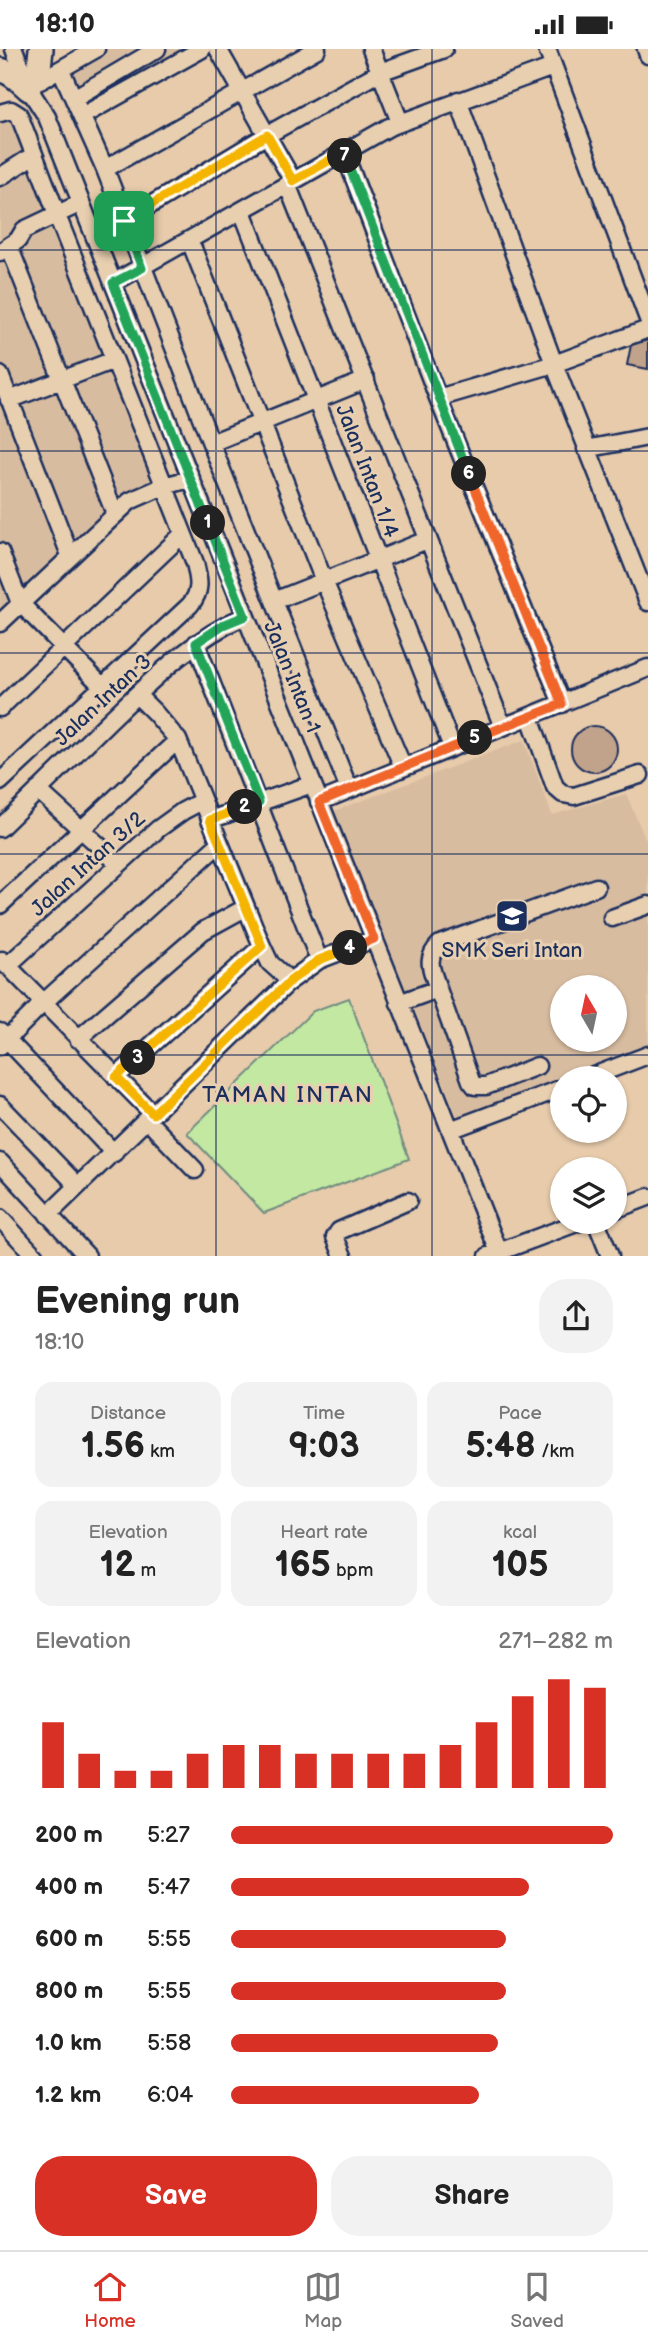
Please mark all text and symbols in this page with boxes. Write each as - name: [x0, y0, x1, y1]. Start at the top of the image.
- text: 18:10: [35, 9, 95, 40]
- pin: 7: [328, 139, 362, 173]
- text: 7: [339, 144, 350, 167]
- pin: [94, 191, 154, 251]
- icon: arrive: [105, 202, 143, 240]
- street label: Jalan Intan 1/4: [330, 401, 404, 541]
- pin: 6: [452, 457, 486, 491]
- text: 6: [463, 462, 474, 485]
- pin: 1: [190, 505, 226, 540]
- text: 1: [204, 511, 212, 534]
- street label: Jalan Intan 1: [258, 618, 326, 736]
- street label: Jalan Intan 3: [50, 649, 156, 751]
- pin: 5: [458, 721, 492, 755]
- text: 5: [469, 726, 480, 749]
- pin: 2: [228, 789, 262, 825]
- text: 2: [239, 795, 250, 818]
- street label: Jalan Intan 3/2: [26, 806, 151, 922]
- school or university icon: SMK Seri Intan: [493, 897, 531, 935]
- pin: 4: [332, 930, 368, 965]
- text: 4: [344, 936, 355, 959]
- place label: SMK Seri Intan: [442, 938, 582, 963]
- north arrow: [550, 975, 626, 1052]
- map controls: [550, 975, 627, 1234]
- pin: 3: [120, 1041, 156, 1075]
- text: 3: [132, 1046, 143, 1069]
- button: locate: [550, 1066, 627, 1143]
- district label: TAMAN INTAN: [202, 1081, 374, 1109]
- button: layers: [550, 1157, 627, 1234]
- text: Evening run: [35, 1279, 240, 1324]
- button: share: [539, 1279, 613, 1353]
- text: 18:10: [35, 1328, 84, 1356]
- text: Distance: [90, 1402, 166, 1425]
- text: Time: [303, 1402, 345, 1425]
- text: Pace: [498, 1402, 542, 1425]
- text: 1.56: [81, 1425, 145, 1468]
- text: 9:03: [288, 1425, 360, 1468]
- text: 5:48: [466, 1425, 536, 1468]
- text: km: [145, 1440, 175, 1463]
- text: /km: [536, 1440, 575, 1463]
- text: Elevation: [88, 1521, 168, 1544]
- text: Heart rate: [280, 1521, 368, 1544]
- text: kcal: [503, 1521, 537, 1544]
- text: 12: [100, 1544, 135, 1587]
- text: 165: [275, 1544, 331, 1587]
- text: 105: [492, 1544, 548, 1587]
- text: m: [135, 1559, 156, 1582]
- text: bpm: [331, 1559, 373, 1582]
- text: Elevation: [35, 1627, 131, 1655]
- text: 271–282 m: [498, 1627, 613, 1655]
- text: 200 m: [35, 1821, 103, 1849]
- text: 5:27: [147, 1821, 190, 1849]
- text: 400 m: [35, 1873, 103, 1901]
- text: 5:47: [147, 1873, 190, 1901]
- text: 600 m: [35, 1925, 103, 1953]
- text: 5:55: [147, 1925, 191, 1953]
- text: 800 m: [35, 1977, 103, 2005]
- text: 5:55: [147, 1977, 191, 2005]
- text: 1.0 km: [35, 2029, 102, 2057]
- text: 5:58: [147, 2029, 191, 2057]
- text: 1.2 km: [35, 2081, 101, 2109]
- text: 6:04: [147, 2081, 193, 2109]
- button: Save: [35, 2156, 317, 2236]
- button: Share: [331, 2156, 613, 2236]
- tab: Home: [84, 2268, 136, 2333]
- tab: Map: [304, 2268, 342, 2333]
- tab: Saved: [511, 2268, 564, 2333]

